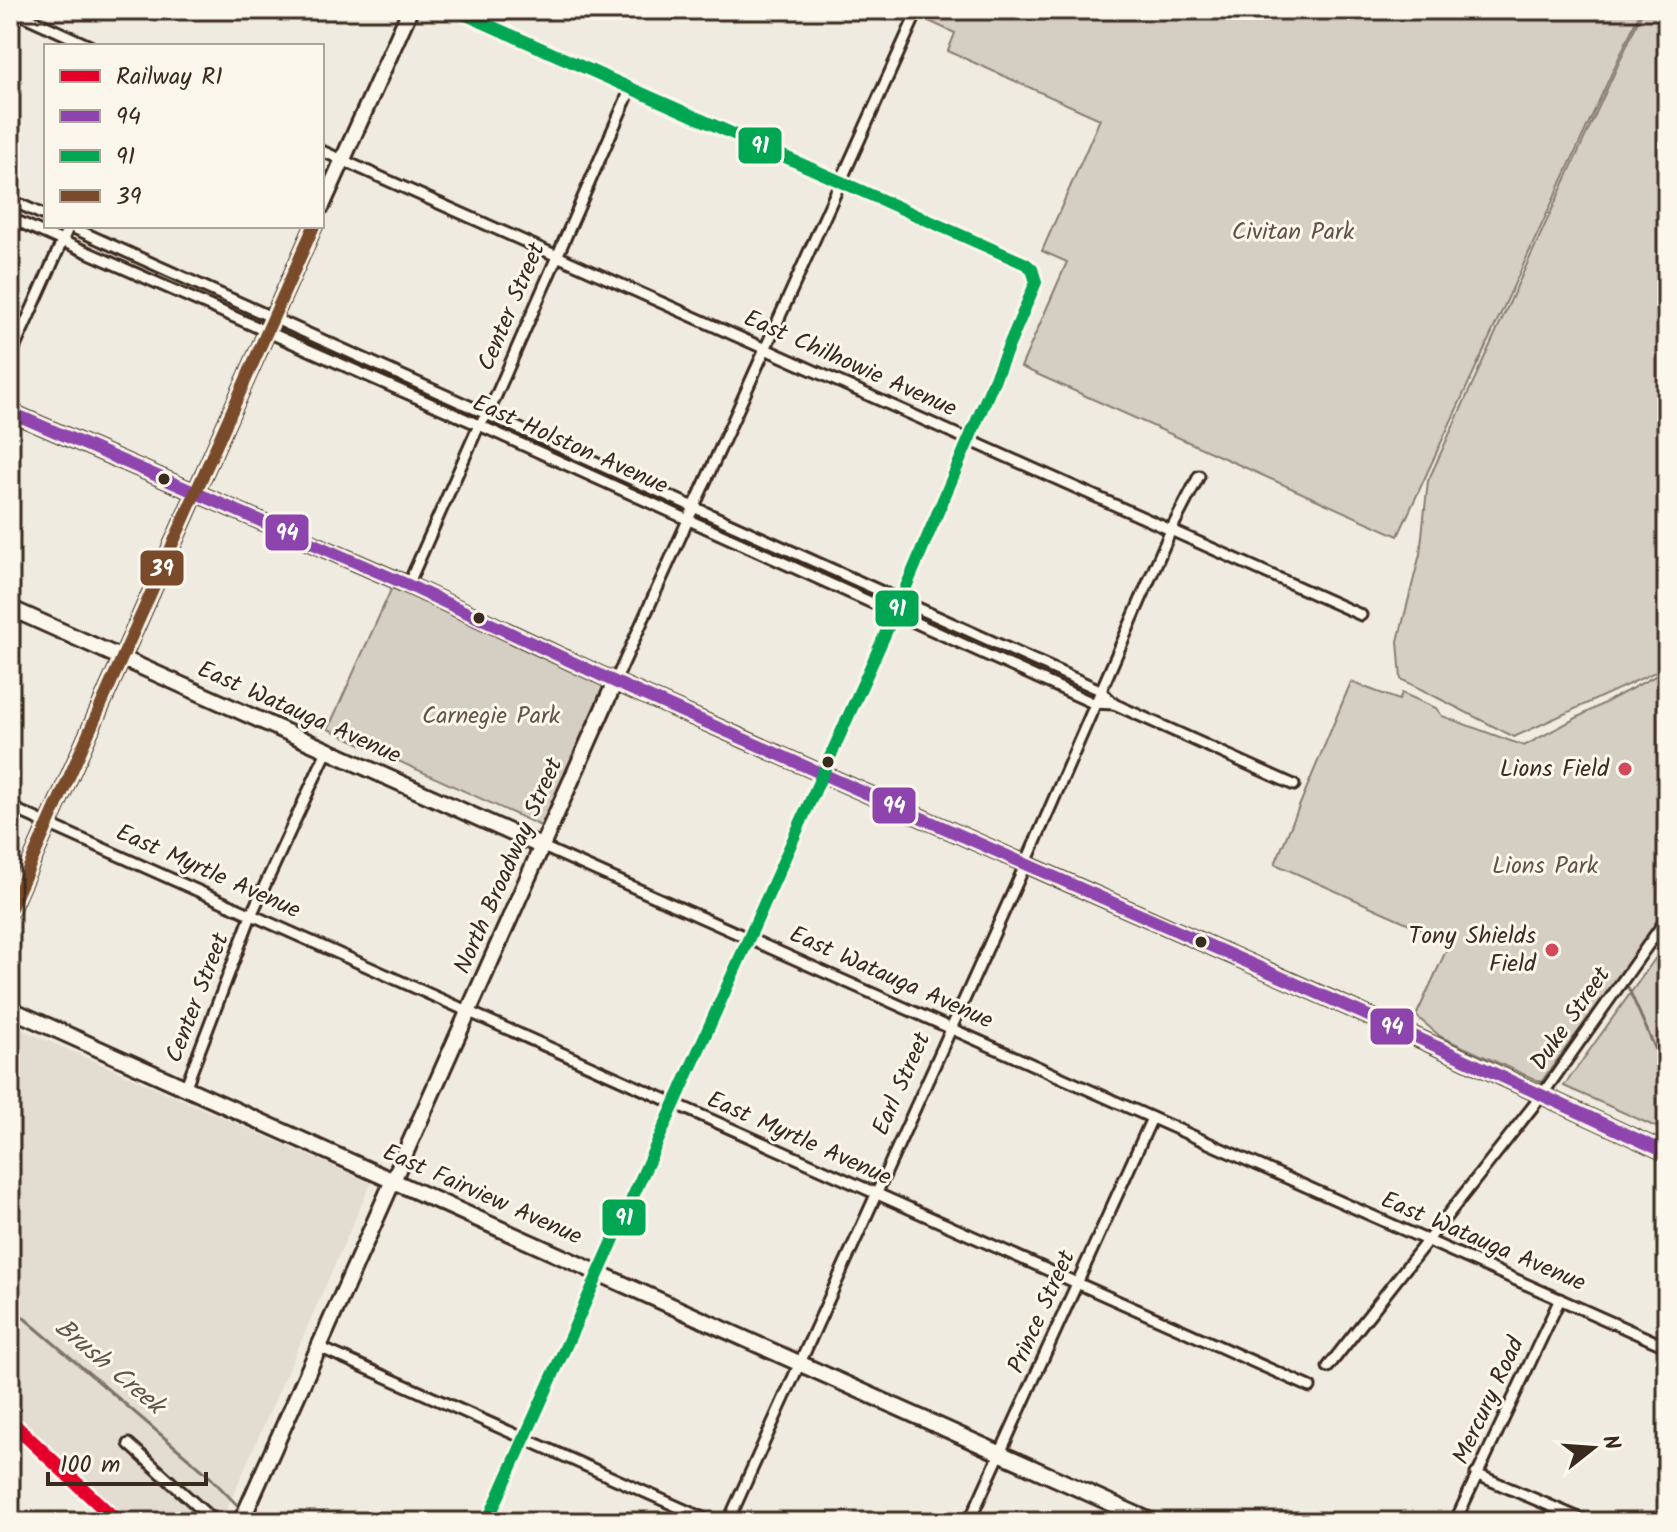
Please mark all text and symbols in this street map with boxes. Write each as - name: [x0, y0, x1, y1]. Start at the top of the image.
- legend: [44, 44, 324, 228]
- text: Railway R1: [116, 58, 223, 97]
- text: 94: [116, 98, 141, 137]
- line badge: 91: [737, 126, 783, 165]
- text: 91: [751, 130, 769, 165]
- text: 91: [116, 138, 135, 177]
- text: 39: [116, 178, 142, 217]
- park label: Civitan Park: [1232, 213, 1355, 252]
- street label: Center Street: [467, 236, 557, 377]
- street label: East Chilhowie Avenue: [737, 299, 963, 429]
- street label: East Holston Avenue: [466, 384, 674, 506]
- unlabelled marker: [156, 471, 172, 487]
- line badge: 94: [264, 513, 310, 552]
- text: 94: [275, 517, 299, 552]
- line badge: 39: [139, 549, 185, 587]
- text: 39: [149, 553, 174, 588]
- line badge: 91: [874, 589, 920, 628]
- text: 91: [888, 593, 906, 628]
- unlabelled marker: [471, 610, 487, 626]
- street label: East Watauga Avenue: [191, 651, 407, 776]
- park label: Carnegie Park: [422, 697, 561, 736]
- place label: Lions Field: [1500, 750, 1610, 789]
- street label: North Broadway Street: [444, 751, 575, 981]
- unlabelled marker: [820, 754, 836, 770]
- marker: Lions Field: [1616, 760, 1634, 778]
- line badge: 94: [871, 786, 917, 825]
- text: 94: [882, 790, 906, 825]
- street label: East Myrtle Avenue: [109, 814, 307, 930]
- park label: Lions Park: [1492, 847, 1599, 886]
- street label: East Watauga Avenue: [783, 916, 999, 1041]
- place label: Tony Shields Field: [1408, 917, 1537, 984]
- street label: Center Street: [155, 927, 241, 1069]
- unlabelled marker: [1193, 934, 1209, 950]
- marker: Tony Shields Field: [1543, 941, 1561, 959]
- street label: Duke Street: [1521, 958, 1622, 1079]
- line badge: 94: [1369, 1007, 1415, 1046]
- text: 94: [1380, 1011, 1404, 1046]
- street label: Earl Street: [862, 1025, 942, 1142]
- street label: East Myrtle Avenue: [700, 1081, 898, 1197]
- street label: East Fairview Avenue: [376, 1133, 588, 1257]
- street label: East Watauga Avenue: [1374, 1181, 1592, 1303]
- line badge: 91: [601, 1198, 647, 1237]
- text: 91: [615, 1202, 633, 1237]
- street label: Prince Street: [997, 1243, 1087, 1380]
- water label: Brush Creek: [45, 1308, 176, 1428]
- street label: Mercury Road: [1442, 1330, 1536, 1471]
- north arrow: [1553, 1408, 1633, 1488]
- text: N: [1591, 1431, 1629, 1455]
- scale bar: [48, 1436, 206, 1486]
- text: 100 m: [60, 1446, 120, 1485]

